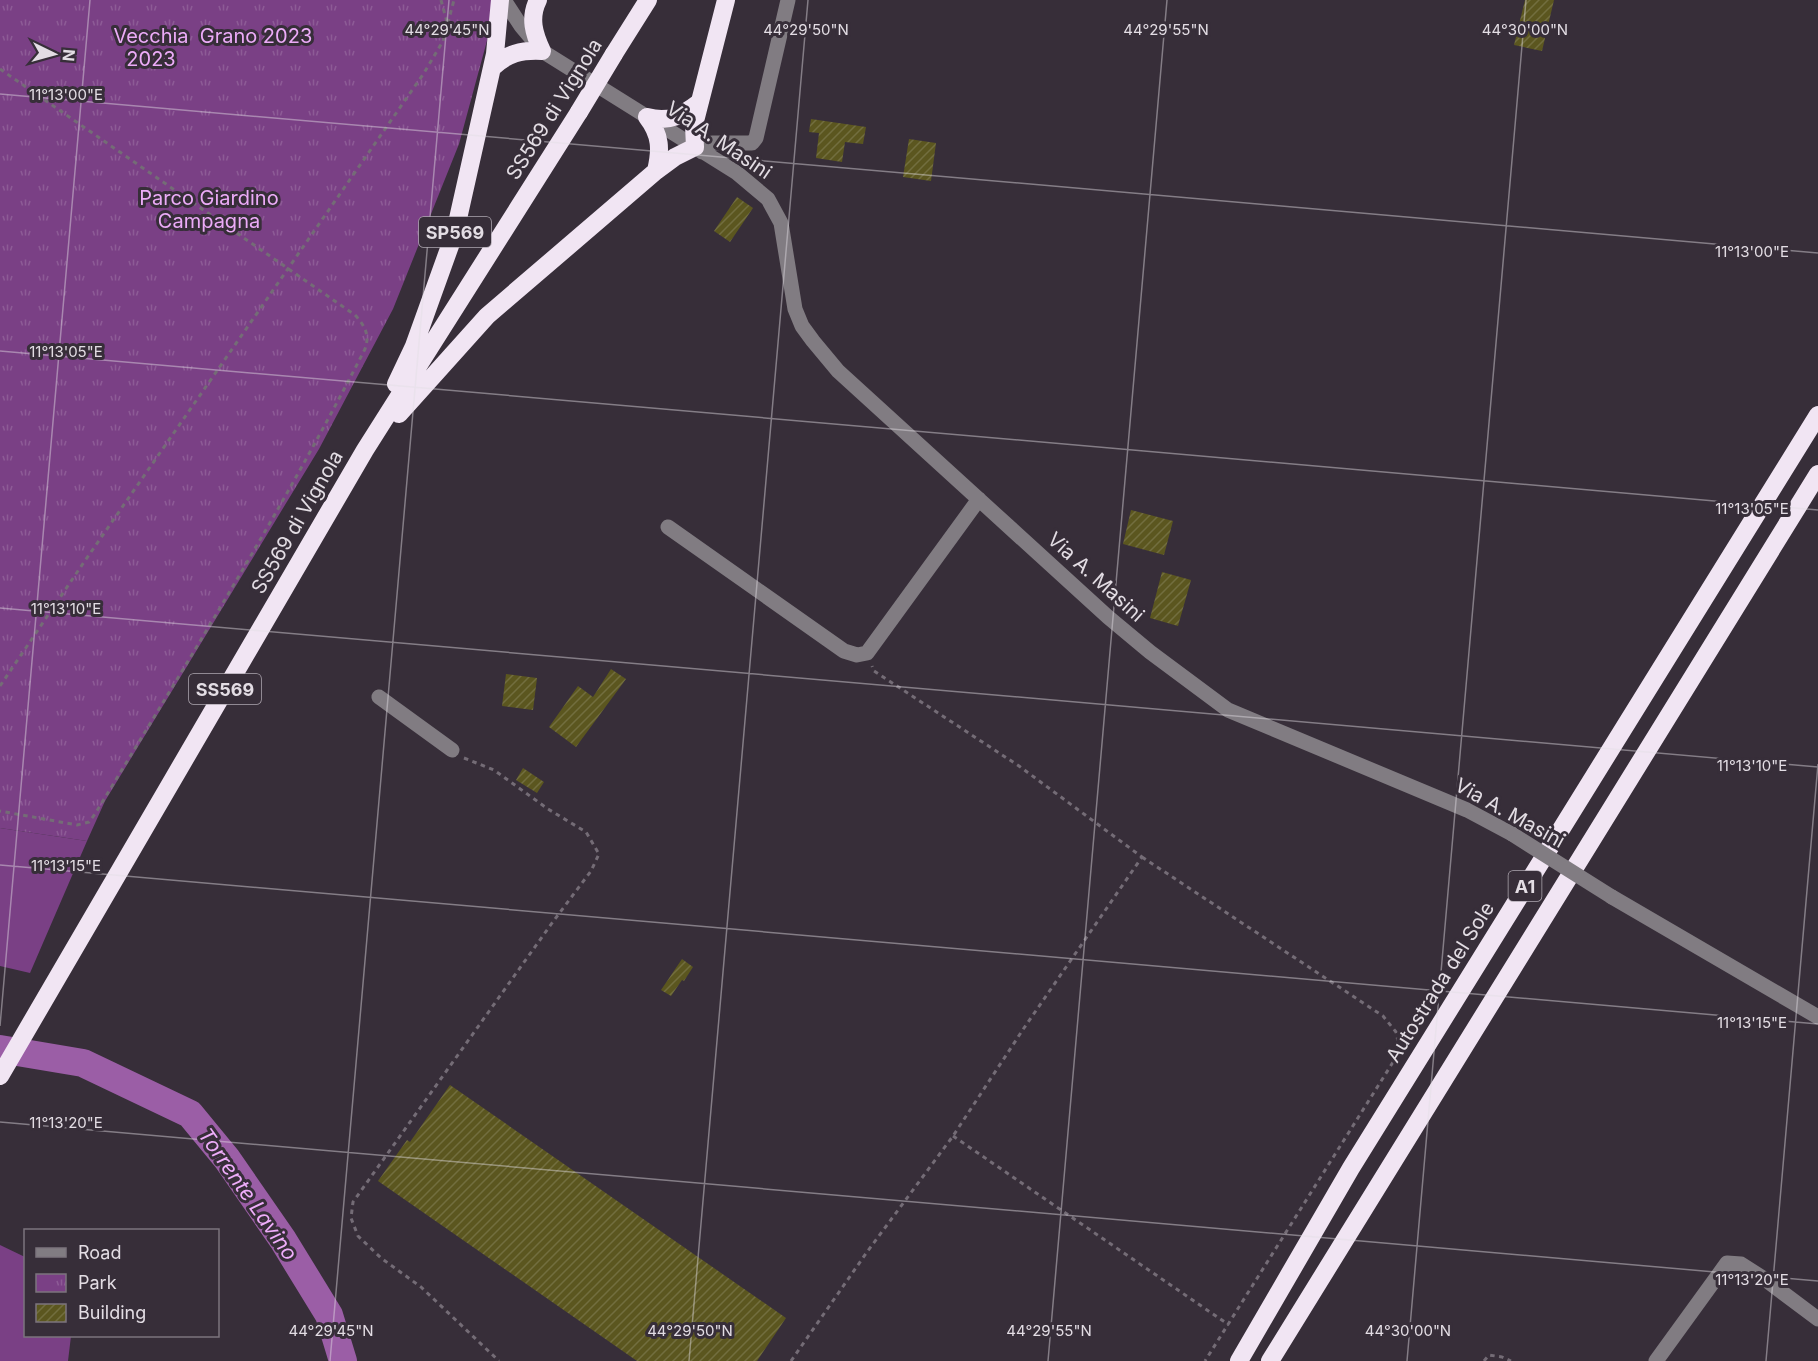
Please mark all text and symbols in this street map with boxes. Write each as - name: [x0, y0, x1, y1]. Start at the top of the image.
- text: 44°29'45"N: [404, 20, 490, 39]
- text: 44°29'50"N: [763, 20, 849, 39]
- text: 44°29'55"N: [1123, 20, 1209, 39]
- text: 44°30'00"N: [1482, 20, 1568, 39]
- north arrow: [24, 24, 84, 84]
- park label: Vecchia 2023: [113, 24, 189, 71]
- park label: Grano 2023: [200, 24, 312, 48]
- street label: SS569 di Vignola: [501, 34, 607, 184]
- text: N: [58, 48, 79, 62]
- text: 11°13'00"E: [29, 85, 103, 104]
- street label: Via A. Masini: [662, 96, 776, 184]
- park label: Parco Giardino Campagna: [139, 186, 279, 233]
- road number: SP569: [419, 217, 491, 247]
- text: 11°13'00"E: [1715, 242, 1789, 261]
- text: 11°13'05"E: [29, 342, 103, 361]
- street label: SS569 di Vignola: [246, 446, 348, 598]
- text: 11°13'05"E: [1715, 499, 1789, 518]
- street label: Via A. Masini: [1043, 527, 1149, 627]
- text: 11°13'10"E: [31, 599, 101, 618]
- road number: SS569: [189, 674, 261, 704]
- text: 11°13'10"E: [1717, 756, 1787, 775]
- street label: Via A. Masini: [1451, 773, 1569, 853]
- text: 11°13'15"E: [31, 856, 101, 875]
- road number: A1: [1508, 871, 1541, 901]
- street label: Autostrada del Sole: [1381, 897, 1499, 1067]
- text: 11°13'15"E: [1717, 1013, 1787, 1032]
- text: 11°13'20"E: [29, 1113, 103, 1132]
- water label: Torrente Lavino: [193, 1123, 303, 1265]
- legend: [24, 1229, 219, 1337]
- text: Road: [78, 1242, 121, 1263]
- text: 11°13'20"E: [1715, 1270, 1789, 1289]
- text: Park: [78, 1272, 117, 1293]
- text: Building: [78, 1302, 146, 1323]
- text: 44°29'45"N: [288, 1321, 374, 1340]
- text: 44°29'50"N: [647, 1321, 733, 1340]
- text: 44°29'55"N: [1006, 1321, 1092, 1340]
- text: 44°30'00"N: [1365, 1321, 1451, 1340]

